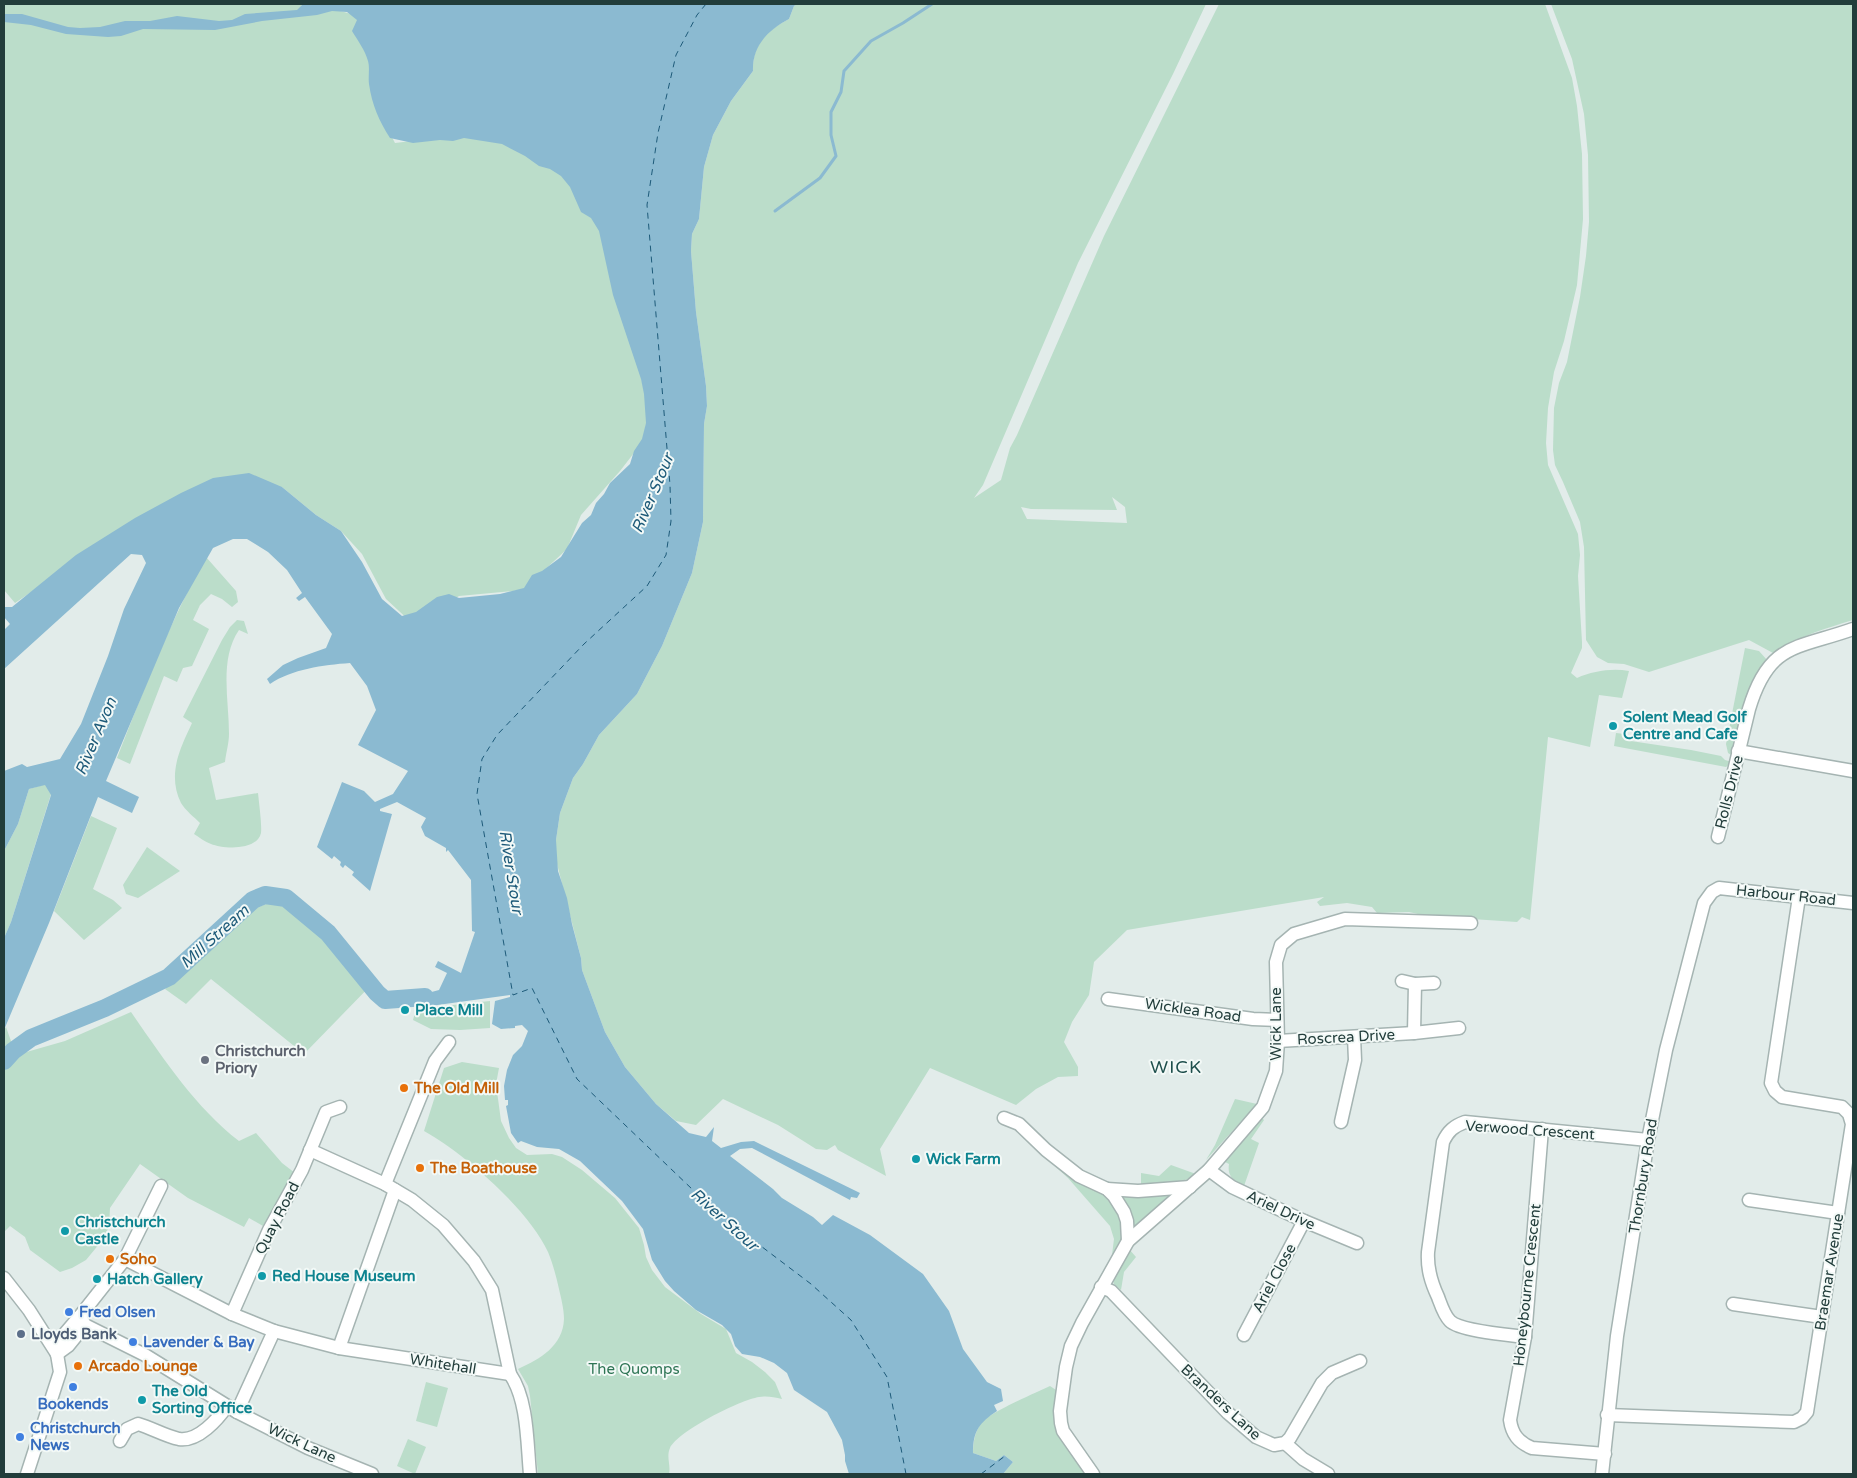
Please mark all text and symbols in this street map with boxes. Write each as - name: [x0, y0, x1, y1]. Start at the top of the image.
- water label: River Stour: [627, 449, 679, 536]
- water label: River Avon: [71, 693, 122, 778]
- place label: Solent Mead Golf Centre and Cafe: [1623, 708, 1747, 743]
- marker: Solent Mead Golf Centre and Cafe: [1607, 720, 1619, 732]
- street label: Rolls Drive: [1711, 753, 1747, 831]
- water label: River Stour: [495, 829, 528, 917]
- street label: Harbour Road: [1735, 881, 1837, 909]
- water label: Mill Stream: [176, 900, 253, 973]
- street label: Wick Lane: [1267, 987, 1285, 1061]
- street label: Wicklea Road: [1144, 994, 1242, 1026]
- place label: Place Mill: [415, 1001, 483, 1019]
- marker: Place Mill: [399, 1004, 411, 1016]
- street label: Roscrea Drive: [1296, 1025, 1396, 1049]
- place label: Christchurch Priory: [215, 1042, 306, 1078]
- marker: Christchurch Priory: [199, 1054, 211, 1066]
- district label: WICK: [1150, 1056, 1202, 1078]
- place label: The Old Mill: [413, 1079, 499, 1097]
- marker: The Old Mill: [398, 1082, 410, 1094]
- street label: Verwood Crescent: [1465, 1116, 1596, 1144]
- street label: Thornbury Road: [1625, 1117, 1661, 1235]
- place label: Wick Farm: [926, 1150, 1001, 1168]
- marker: Wick Farm: [910, 1153, 922, 1165]
- place label: The Boathouse: [429, 1159, 538, 1177]
- marker: The Boathouse: [414, 1162, 426, 1174]
- street label: Quay Road: [251, 1179, 303, 1257]
- water label: River Stour: [686, 1184, 764, 1257]
- street label: Ariel Drive: [1244, 1186, 1318, 1234]
- street label: Honeybourne Crescent: [1510, 1203, 1545, 1367]
- street label: Braemar Avenue: [1811, 1212, 1847, 1332]
- place label: Christchurch Castle: [75, 1213, 166, 1248]
- marker: Christchurch Castle: [59, 1225, 71, 1237]
- street label: Ariel Close: [1248, 1240, 1300, 1316]
- place label: Soho: [120, 1250, 157, 1268]
- marker: Soho: [104, 1253, 116, 1265]
- place label: Red House Museum: [272, 1267, 416, 1285]
- place label: Hatch Gallery: [107, 1270, 203, 1289]
- marker: Red House Museum: [256, 1270, 268, 1282]
- marker: Hatch Gallery: [91, 1273, 103, 1285]
- place label: Fred Olsen: [79, 1303, 156, 1321]
- marker: Fred Olsen: [63, 1306, 75, 1318]
- place label: Lloyds Bank: [31, 1325, 117, 1344]
- marker: Lloyds Bank: [15, 1328, 27, 1340]
- place label: Lavender & Bay: [143, 1333, 255, 1352]
- marker: Lavender & Bay: [127, 1336, 139, 1348]
- street label: Whitehall: [408, 1350, 478, 1378]
- place label: Arcado Lounge: [88, 1357, 198, 1376]
- marker: Arcado Lounge: [72, 1360, 84, 1372]
- park label: The Quomps: [588, 1360, 680, 1378]
- street label: Branders Lane: [1177, 1360, 1265, 1444]
- marker: Bookends: [67, 1381, 79, 1393]
- place label: The Old Sorting Office: [151, 1382, 253, 1418]
- marker: The Old Sorting Office: [136, 1394, 148, 1406]
- place label: Bookends: [38, 1395, 108, 1413]
- place label: Christchurch News: [30, 1419, 121, 1454]
- street label: Wick Lane: [265, 1419, 339, 1467]
- marker: Christchurch News: [14, 1431, 26, 1443]

